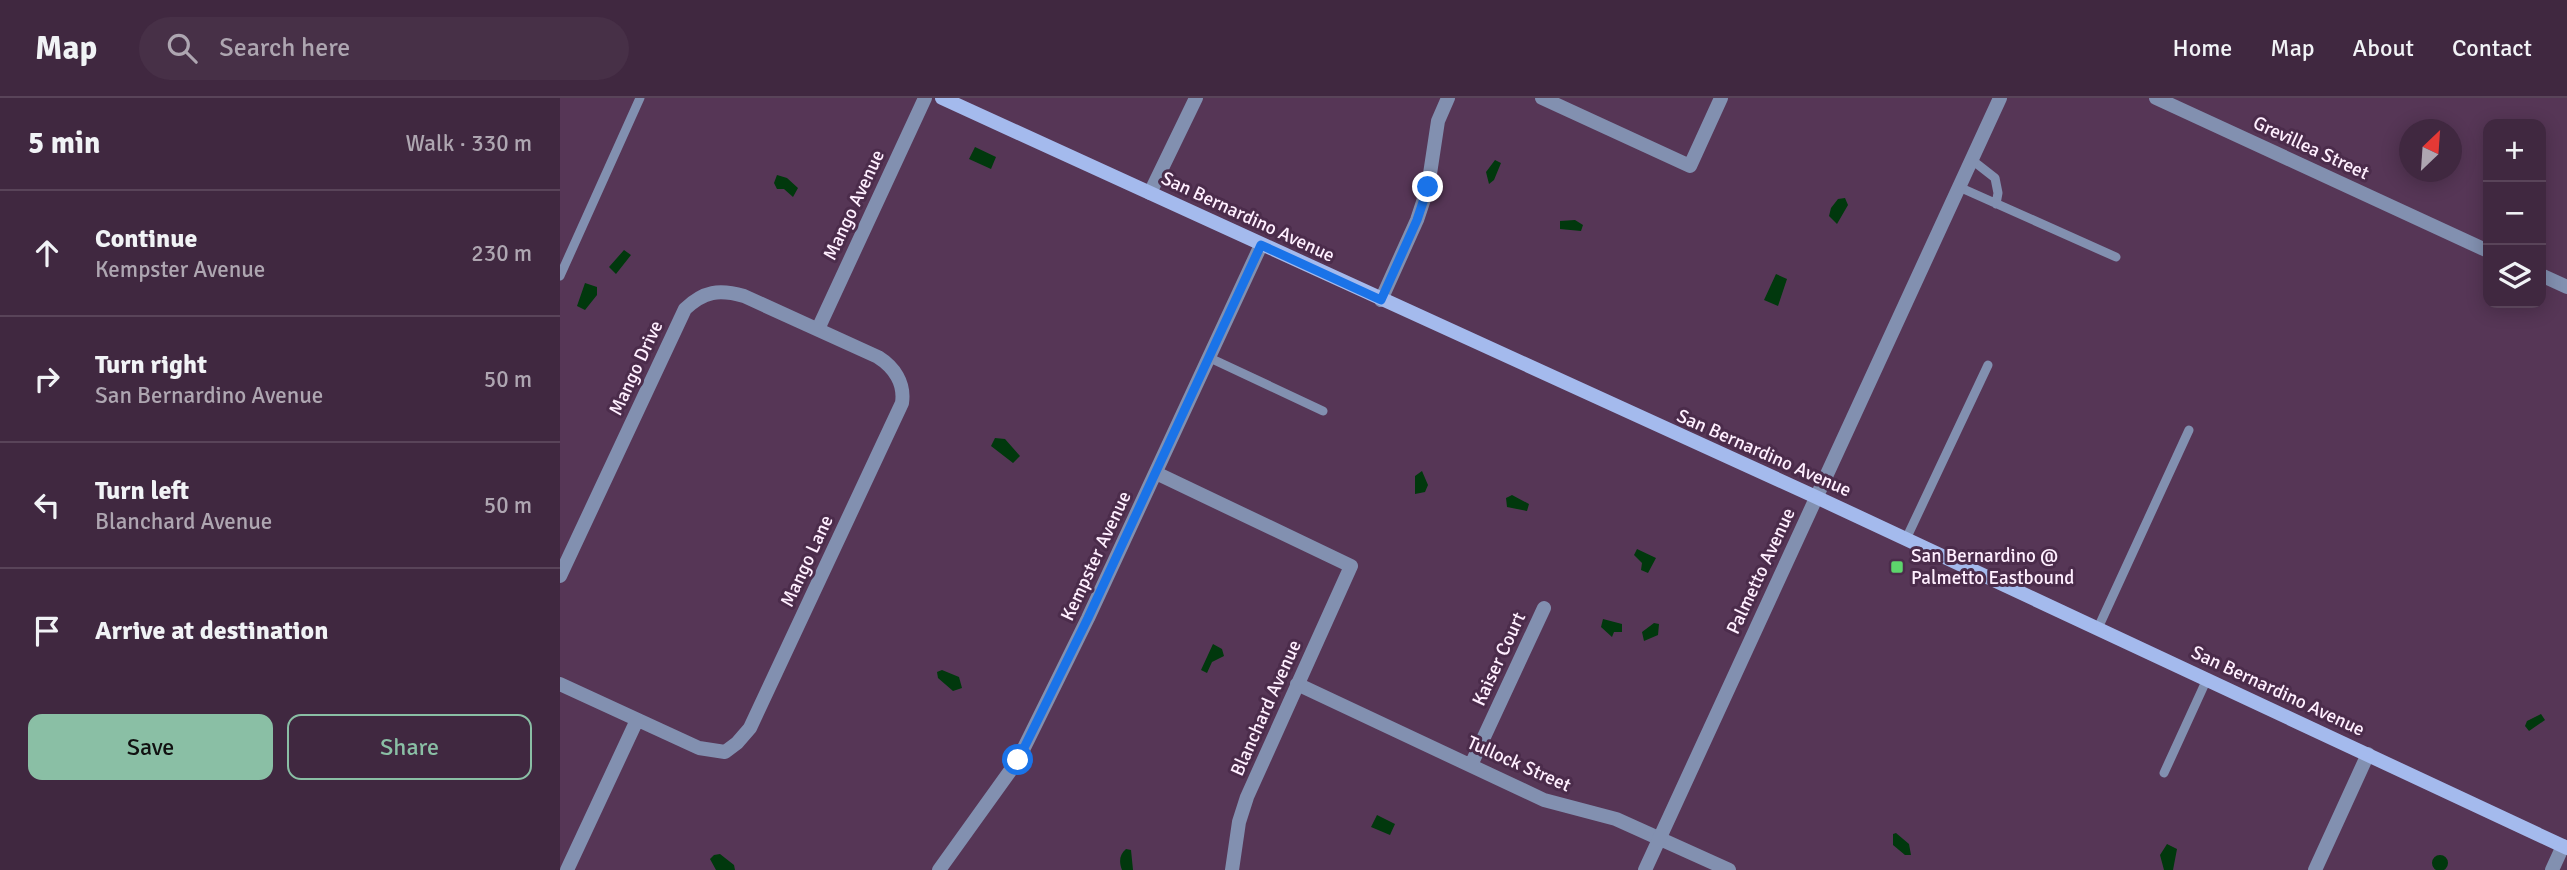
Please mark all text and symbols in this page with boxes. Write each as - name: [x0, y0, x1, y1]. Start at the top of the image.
- search box: [139, 17, 629, 80]
- text: Map: [35, 28, 97, 69]
- icon: search: [163, 29, 201, 67]
- text: Search here: [219, 32, 350, 64]
- text: Home: [2172, 33, 2232, 63]
- text: Map: [2270, 33, 2315, 63]
- text: About: [2353, 33, 2414, 63]
- text: Contact: [2452, 33, 2532, 63]
- street label: Grevillea Street: [2249, 111, 2373, 185]
- north arrow: [2399, 119, 2462, 182]
- map controls: [2483, 119, 2546, 308]
- button: +: [2483, 119, 2546, 182]
- text: 5 min: [28, 125, 100, 162]
- text: Walk · 330 m: [406, 129, 532, 158]
- street label: Mango Avenue: [818, 146, 890, 264]
- street label: San Bernardino Avenue: [1157, 166, 1339, 268]
- route end: [1412, 171, 1443, 202]
- button: −: [2483, 182, 2546, 245]
- text: Continue: [95, 223, 197, 255]
- icon: ahead: [28, 234, 66, 272]
- text: 230 m: [471, 239, 532, 268]
- button: layers: [2483, 245, 2546, 308]
- text: Kempster Avenue: [95, 255, 265, 284]
- street label: Mango Drive: [604, 317, 668, 419]
- text: Turn right: [95, 349, 207, 381]
- icon: right: [28, 360, 66, 398]
- text: 50 m: [484, 365, 532, 394]
- text: San Bernardino Avenue: [95, 381, 323, 410]
- street label: San Bernardino Avenue: [1673, 404, 1855, 502]
- text: Turn left: [95, 475, 189, 507]
- icon: left: [28, 486, 66, 524]
- street label: Kempster Avenue: [1055, 487, 1137, 625]
- text: 50 m: [484, 491, 532, 520]
- street label: Palmetto Avenue: [1721, 504, 1801, 638]
- text: Blanchard Avenue: [95, 507, 272, 536]
- street label: Mango Lane: [775, 511, 839, 611]
- place label: San Bernardino @ Palmetto Eastbound: [1911, 544, 2074, 590]
- marker: San Bernardino @ Palmetto Eastbound: [1889, 559, 1905, 575]
- street label: Kaiser Court: [1467, 608, 1531, 710]
- icon: arrive: [28, 612, 66, 650]
- text: Arrive at destination: [95, 615, 328, 647]
- street label: Blanchard Avenue: [1225, 636, 1307, 780]
- street label: San Bernardino Avenue: [2187, 640, 2369, 742]
- button: Save: [28, 714, 273, 780]
- button: Share: [287, 714, 532, 780]
- street label: Tullock Street: [1463, 730, 1575, 798]
- route start: [1002, 744, 1033, 775]

